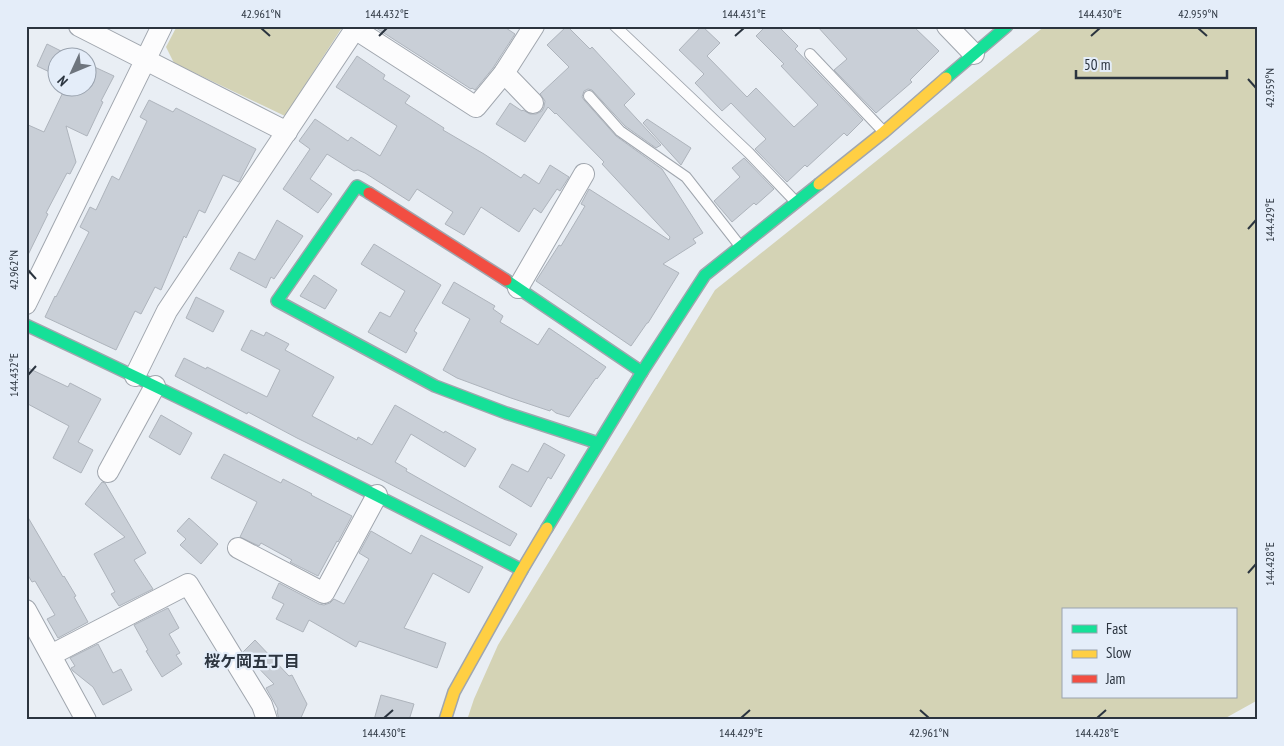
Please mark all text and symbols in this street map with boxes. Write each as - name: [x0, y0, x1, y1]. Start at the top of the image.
- text: 42.961°N: [241, 6, 281, 21]
- text: 144.432°E: [365, 6, 409, 21]
- text: 144.431°E: [722, 6, 766, 21]
- text: 144.430°E: [1078, 6, 1122, 21]
- text: 42.959°N: [1178, 6, 1218, 21]
- north arrow: [48, 48, 98, 98]
- scale bar: [1076, 48, 1228, 80]
- text: 50 m: [1084, 55, 1110, 74]
- text: 42.959°N: [1262, 68, 1277, 108]
- text: N: [54, 72, 72, 90]
- text: 144.429°E: [1262, 198, 1277, 242]
- text: 42.962°N: [6, 250, 21, 290]
- text: 144.432°E: [6, 353, 21, 397]
- text: 144.428°E: [1262, 542, 1277, 586]
- legend: [1062, 608, 1236, 698]
- text: Fast: [1106, 619, 1127, 638]
- text: Slow: [1106, 643, 1131, 662]
- district label: 桜ケ岡五丁目: [204, 651, 300, 671]
- text: Jam: [1105, 669, 1125, 688]
- text: 144.430°E: [362, 725, 406, 740]
- text: 144.429°E: [719, 725, 763, 740]
- text: 42.961°N: [909, 725, 949, 740]
- text: 144.428°E: [1075, 725, 1119, 740]

